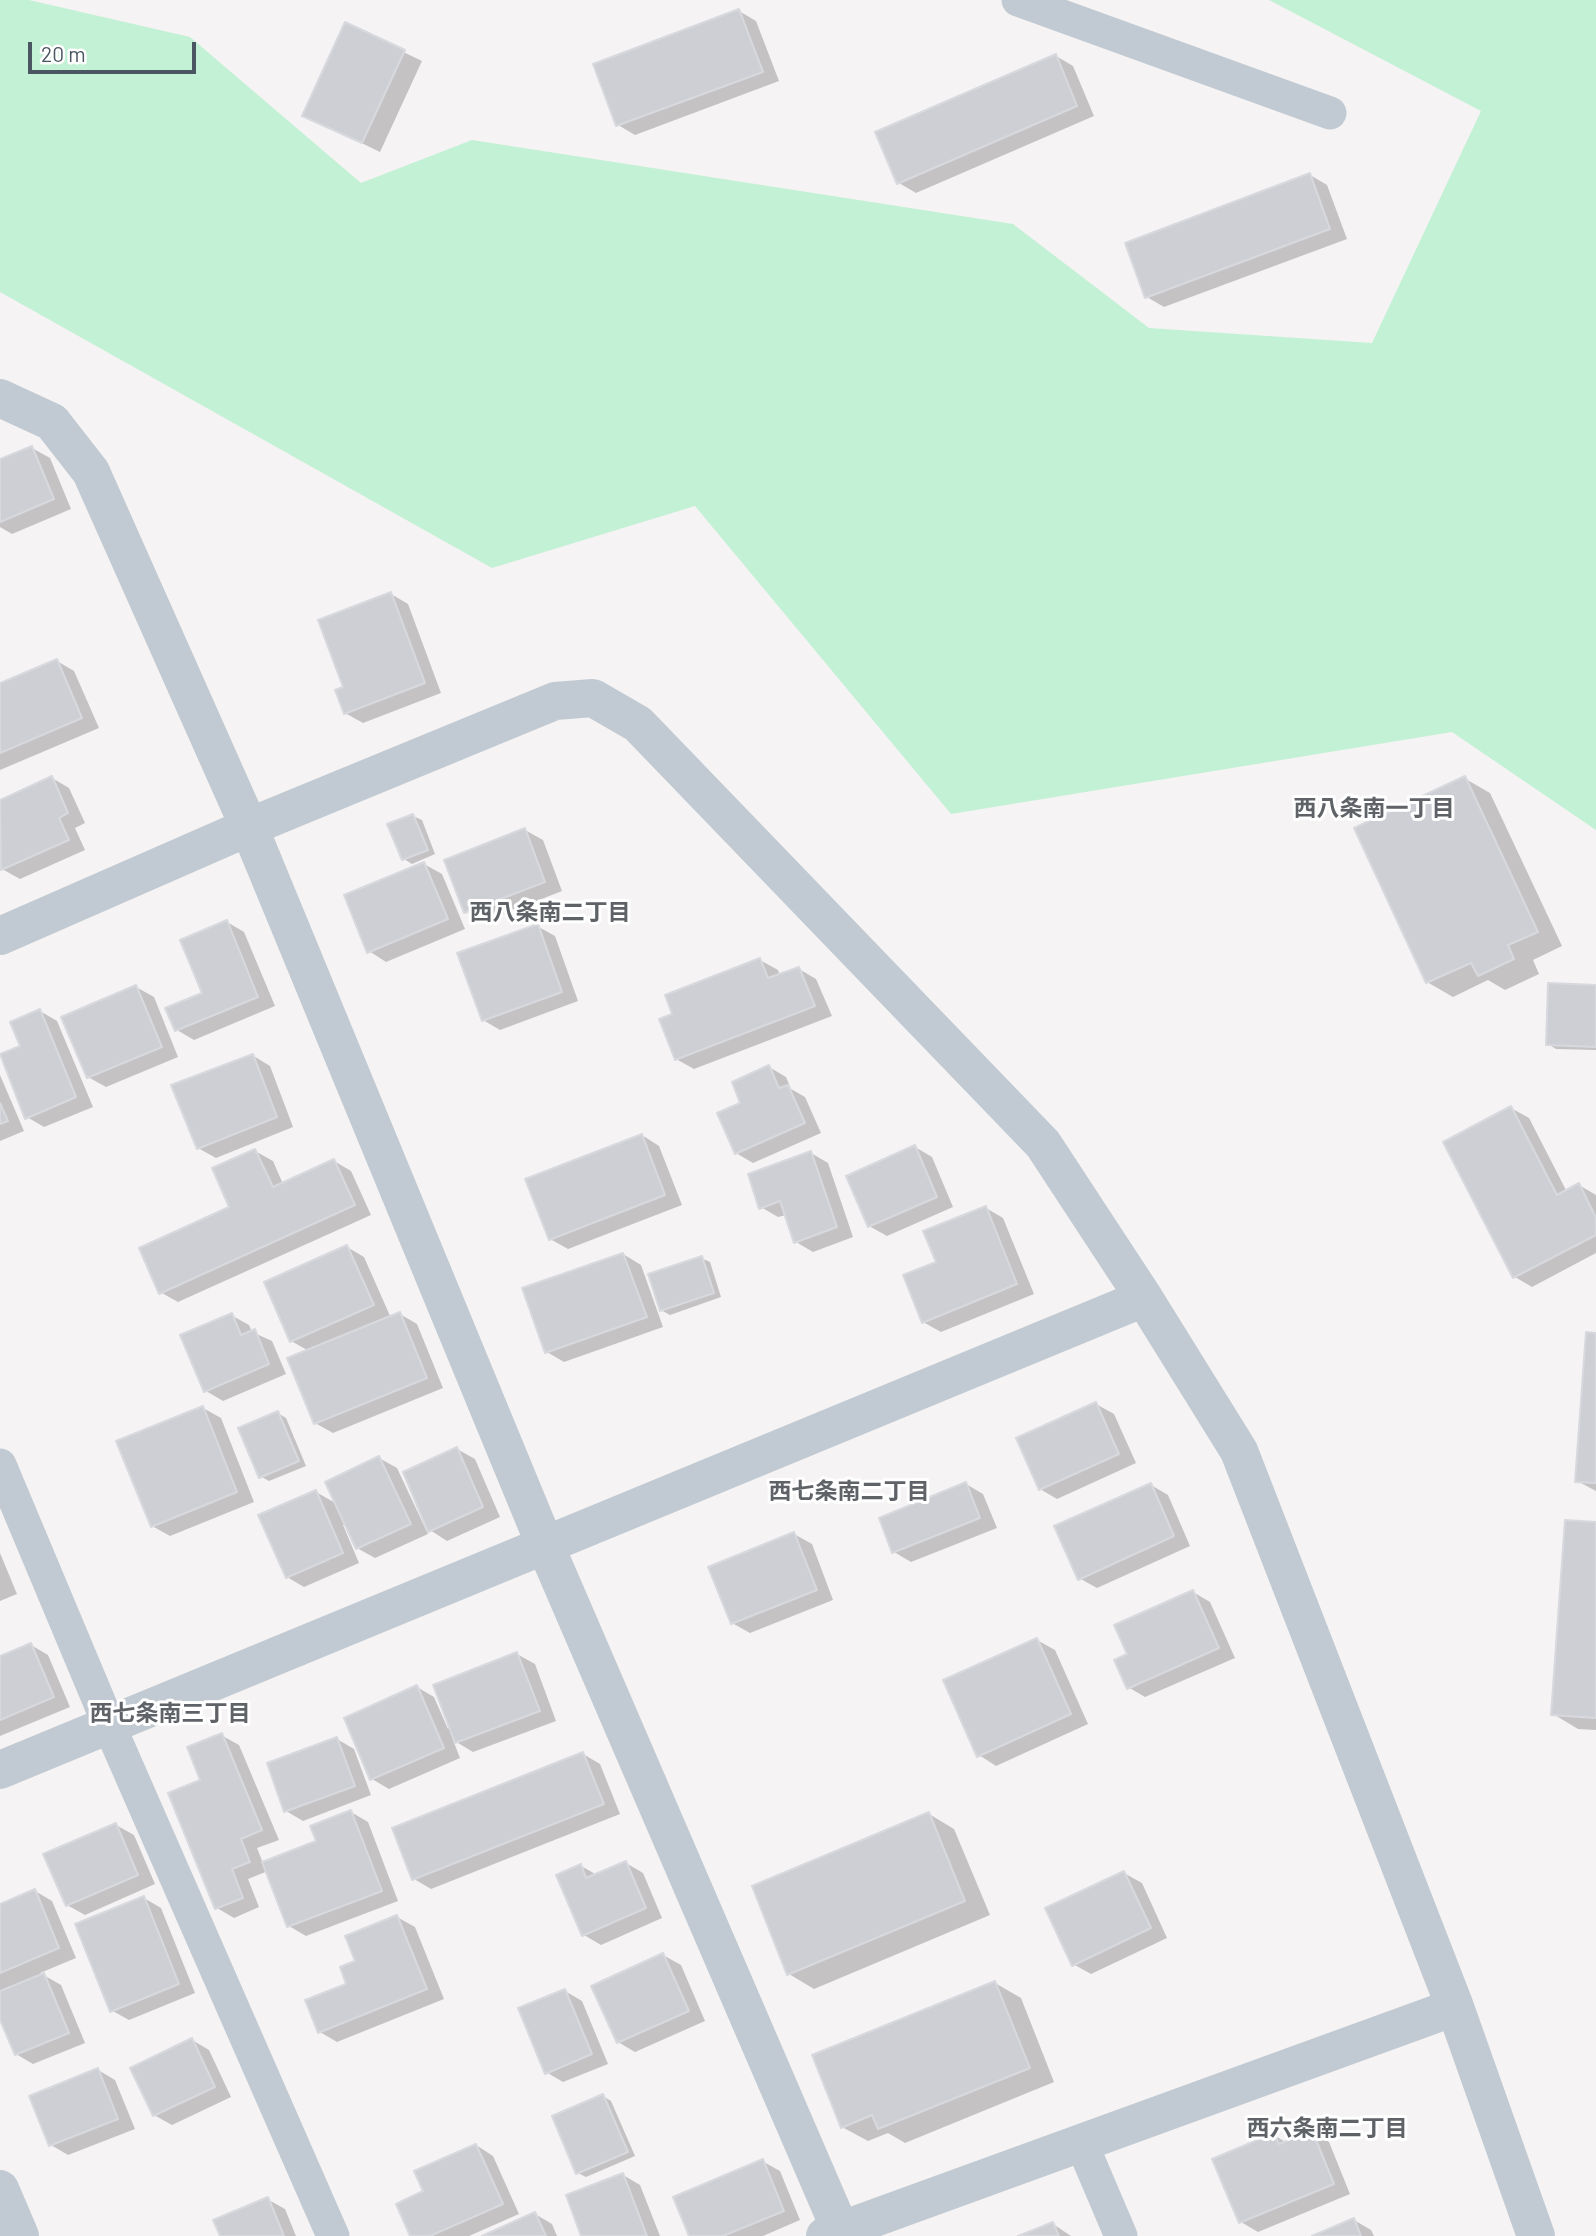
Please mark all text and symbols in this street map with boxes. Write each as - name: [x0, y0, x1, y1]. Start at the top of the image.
- scale bar: [32, 28, 200, 72]
- text: 20 m: [41, 41, 86, 66]
- district label: 西八条南一丁目: [1294, 794, 1454, 822]
- district label: 西八条南二丁目: [470, 898, 630, 926]
- district label: 西七条南二丁目: [769, 1477, 929, 1505]
- district label: 西七条南三丁目: [90, 1699, 250, 1727]
- district label: 西六条南二丁目: [1247, 2114, 1407, 2142]

